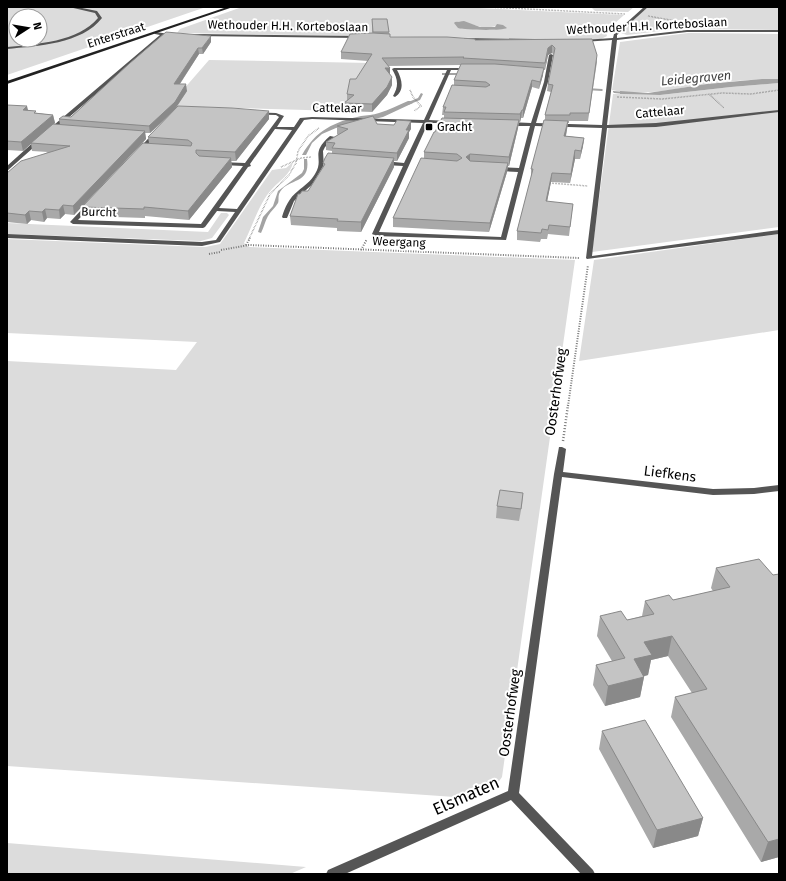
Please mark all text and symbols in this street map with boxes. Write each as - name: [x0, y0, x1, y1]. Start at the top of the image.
- north arrow: [8, 8, 48, 48]
- street label: Wethouder H.H. Korteboslaan: [566, 15, 728, 37]
- street label: Wethouder H.H. Korteboslaan: [207, 18, 369, 34]
- street label: Enterstraat: [85, 19, 147, 51]
- text: N: [30, 21, 44, 31]
- water label: Leidegraven: [660, 67, 732, 89]
- street label: Cattelaar: [312, 101, 362, 115]
- street label: Cattelaar: [635, 103, 685, 121]
- place label: Gracht: [437, 120, 473, 134]
- marker: Gracht: [424, 122, 434, 132]
- street label: Burcht: [81, 204, 118, 220]
- street label: Weergang: [372, 234, 427, 250]
- street label: Oosterhofweg: [541, 346, 571, 437]
- street label: Liefkens: [643, 462, 698, 486]
- street label: Oosterhofweg: [495, 667, 525, 758]
- street label: Elsmaten: [429, 772, 503, 820]

